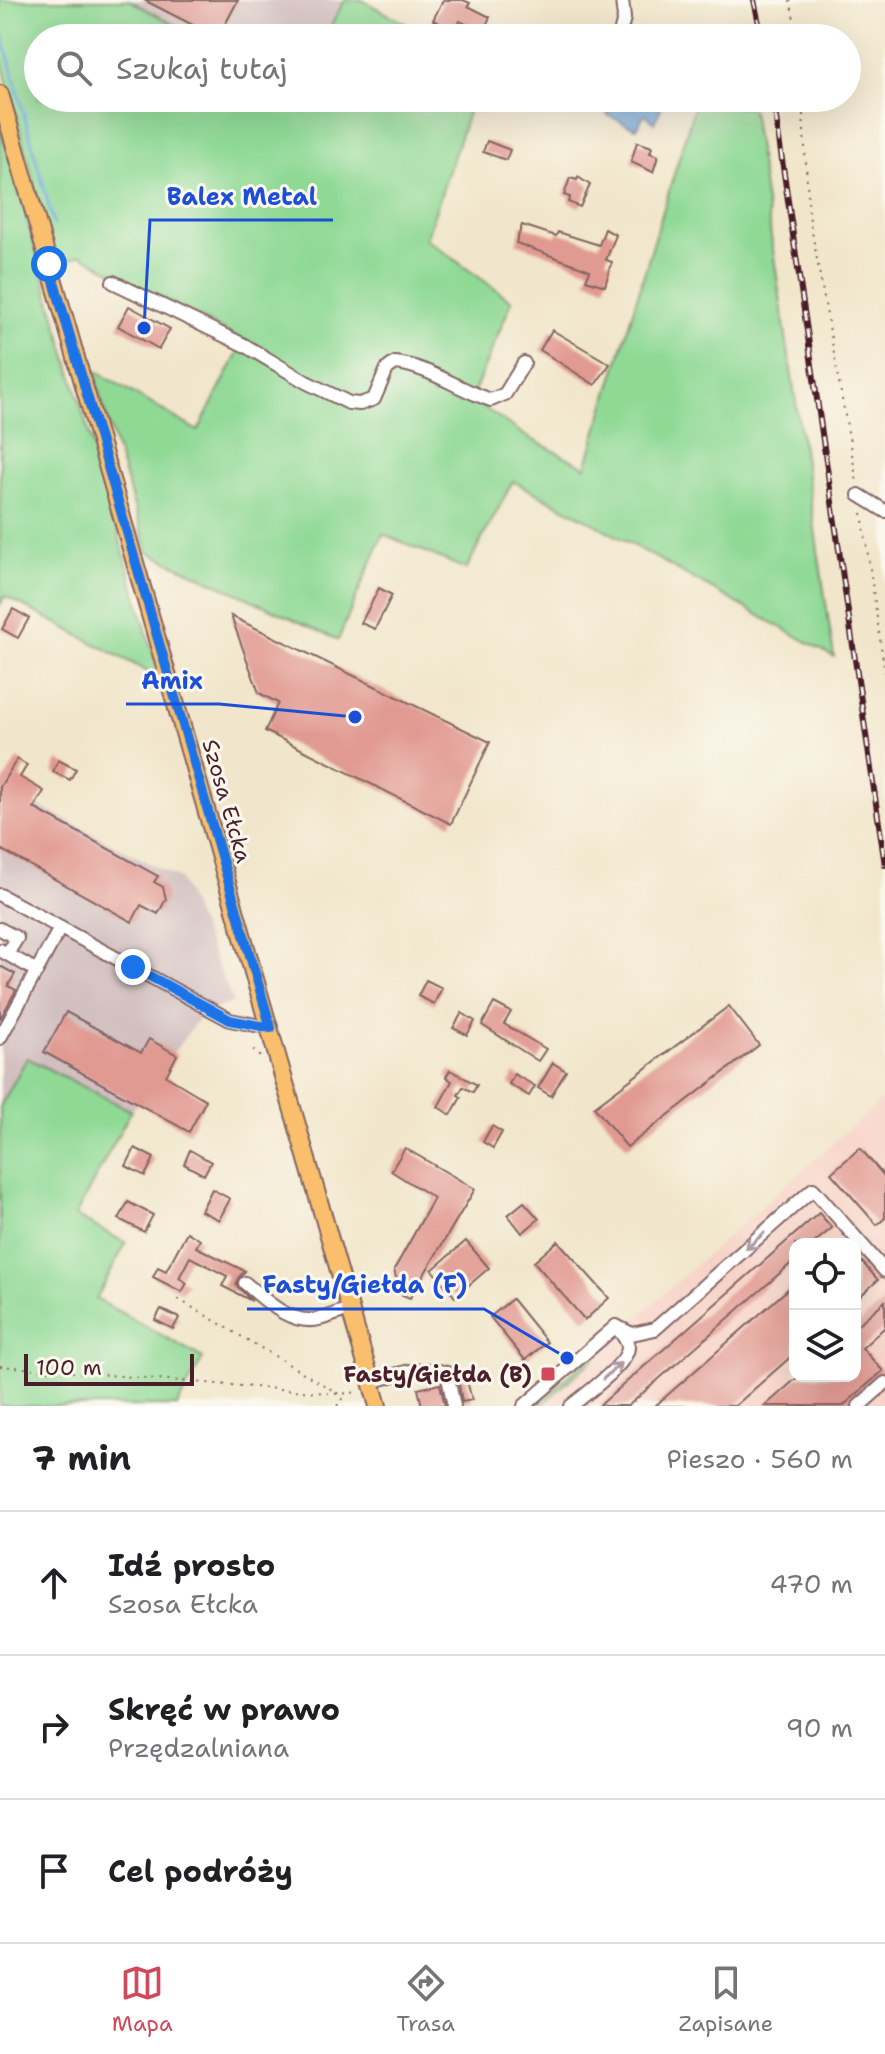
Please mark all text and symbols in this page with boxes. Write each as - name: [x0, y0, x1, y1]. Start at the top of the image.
- search box: [24, 24, 861, 112]
- icon: search: [52, 46, 96, 90]
- text: Szukaj tutaj: [116, 48, 288, 89]
- callout: Balex Metal: [150, 172, 333, 220]
- text: Balex Metal: [167, 181, 317, 213]
- route start: [31, 246, 67, 282]
- callout: Amix: [126, 656, 219, 704]
- text: Amix: [141, 665, 203, 697]
- street label: Szosa Ełcka: [196, 736, 259, 866]
- route end: [115, 949, 151, 985]
- one-way arrow: [746, 1231, 766, 1249]
- map controls: [789, 1238, 861, 1382]
- button: locate: [789, 1238, 861, 1310]
- callout: Fasty/Giełda (F): [247, 1261, 484, 1309]
- text: Fasty/Giełda (F): [263, 1269, 467, 1301]
- button: layers: [789, 1310, 861, 1382]
- scale bar: [24, 1350, 194, 1386]
- text: 100 m: [36, 1353, 102, 1382]
- place label: Fasty/Giełda (B): [344, 1360, 532, 1389]
- one-way arrow: [601, 1362, 621, 1380]
- marker: Fasty/Giełda (B): [539, 1365, 557, 1383]
- text: 7 min: [32, 1435, 131, 1481]
- text: Pieszo · 560 m: [666, 1441, 853, 1476]
- text: Idź prosto: [108, 1545, 275, 1586]
- icon: ahead: [32, 1561, 76, 1605]
- text: 470 m: [770, 1566, 853, 1601]
- text: Szosa Ełcka: [108, 1586, 258, 1621]
- text: Skręć w prawo: [108, 1689, 340, 1730]
- icon: right: [32, 1705, 76, 1749]
- text: 90 m: [786, 1710, 853, 1745]
- text: Przędzalniana: [108, 1730, 289, 1765]
- icon: arrive: [32, 1849, 76, 1893]
- text: Cel podróży: [108, 1851, 293, 1892]
- tab: Mapa: [112, 1961, 173, 2038]
- tab: Trasa: [396, 1961, 455, 2038]
- tab: Zapisane: [679, 1961, 773, 2038]

